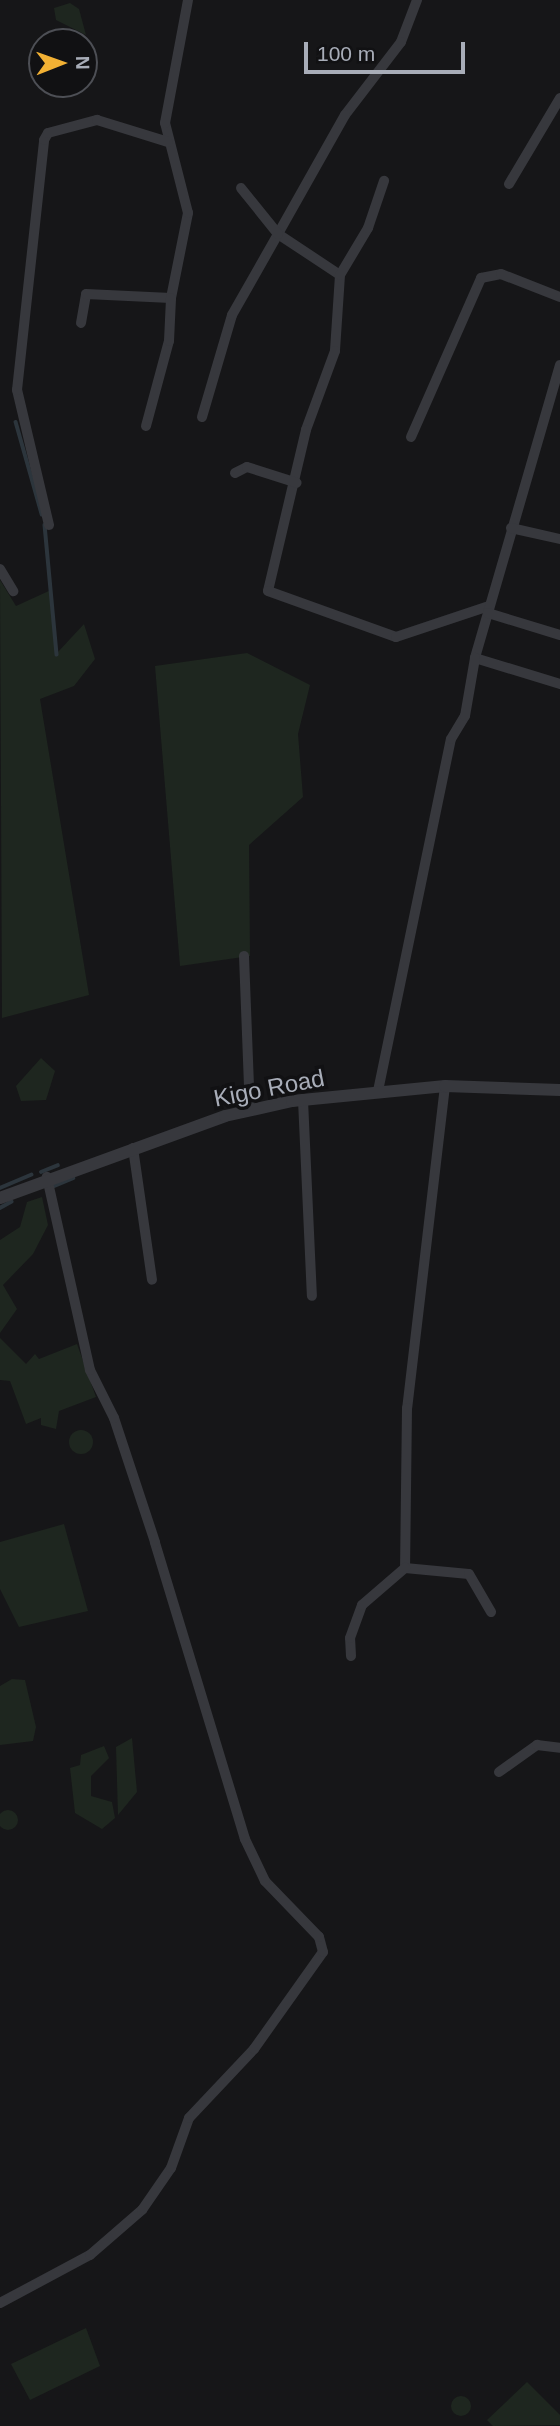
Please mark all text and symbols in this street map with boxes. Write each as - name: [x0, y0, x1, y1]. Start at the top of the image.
- north arrow: [28, 28, 98, 98]
- scale bar: [308, 28, 469, 72]
- text: 100 m: [317, 42, 375, 65]
- text: N: [72, 56, 93, 70]
- street label: Kigo Road: [211, 1063, 327, 1113]

